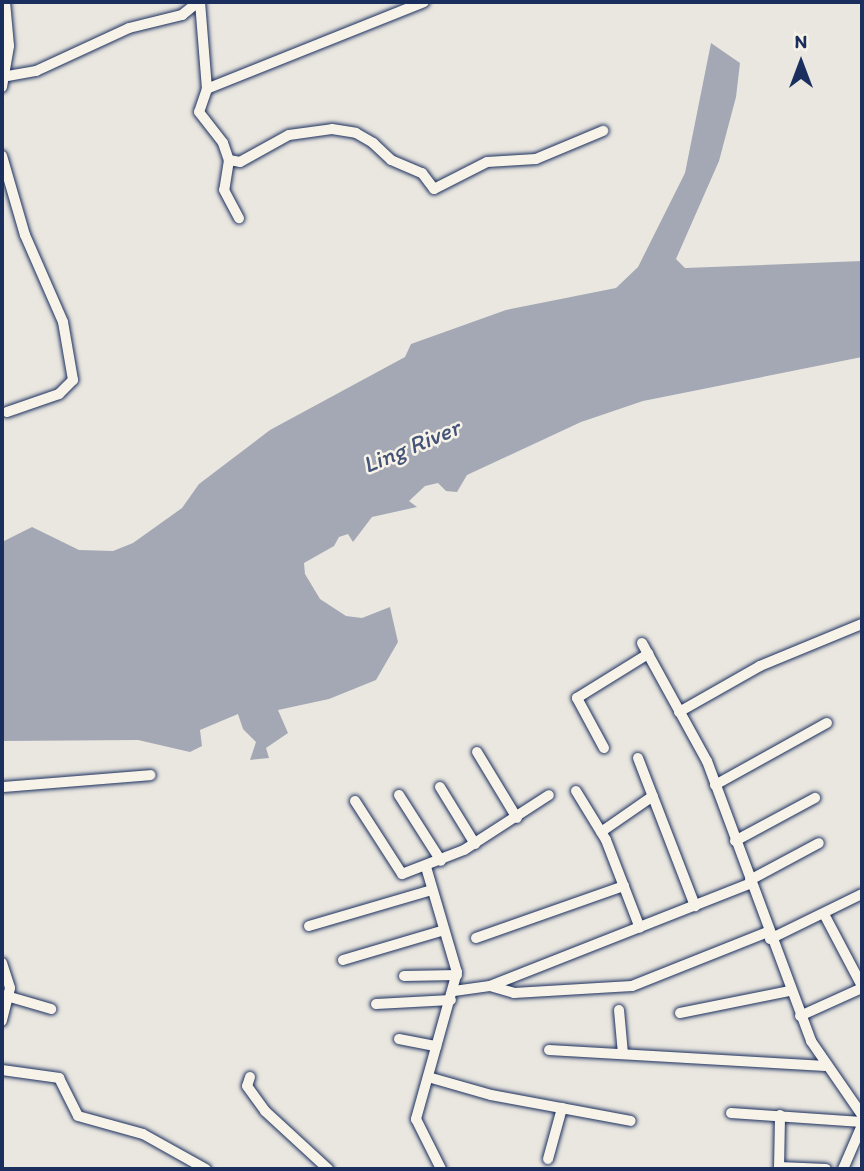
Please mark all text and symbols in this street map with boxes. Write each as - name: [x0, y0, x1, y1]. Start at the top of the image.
- north arrow: [766, 28, 836, 98]
- text: N: [795, 30, 807, 53]
- water label: Ling River: [359, 413, 463, 479]

